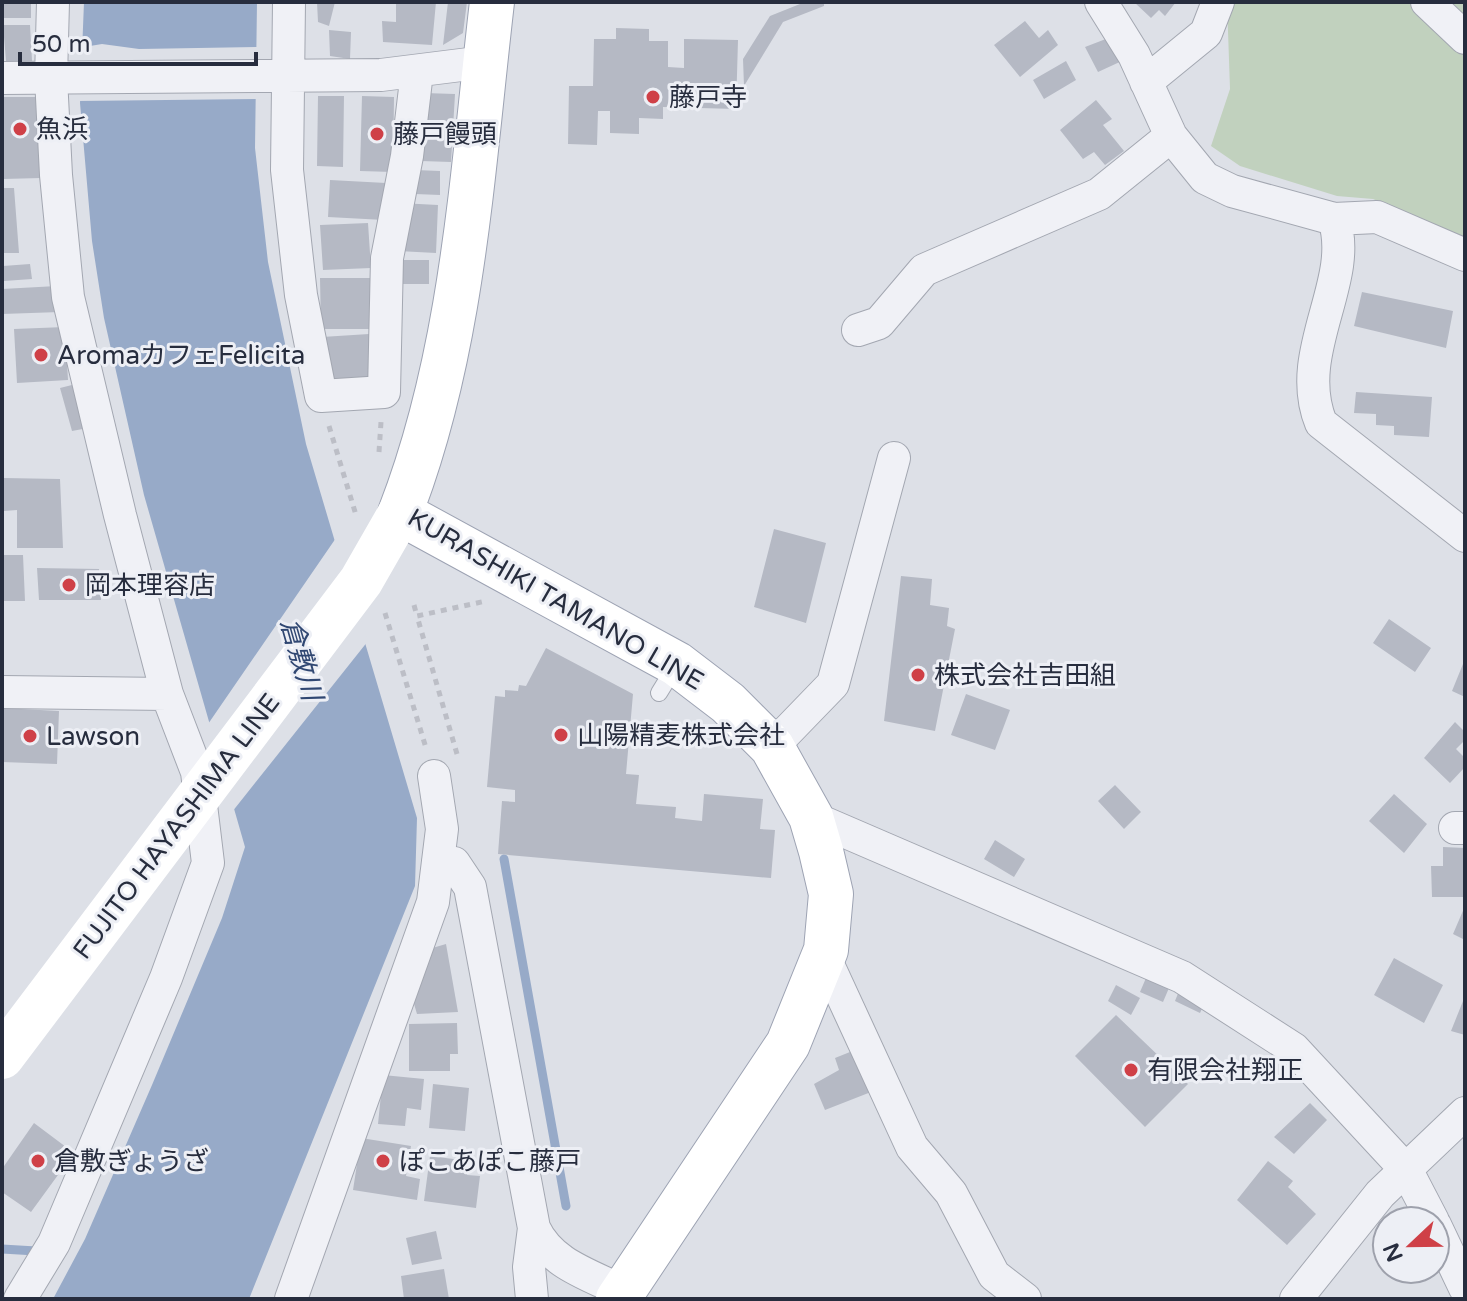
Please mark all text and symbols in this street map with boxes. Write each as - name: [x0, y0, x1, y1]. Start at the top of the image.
- scale bar: [20, 16, 256, 66]
- text: 50 m: [32, 30, 90, 59]
- place label: 藤戸寺: [669, 82, 747, 113]
- marker: 藤戸寺: [644, 88, 662, 106]
- place label: 魚浜: [36, 114, 88, 145]
- place label: 藤戸饅頭: [393, 119, 497, 150]
- marker: 魚浜: [11, 120, 29, 138]
- marker: 藤戸饅頭: [368, 125, 386, 143]
- place label: AromaカフェFelicita: [57, 340, 305, 371]
- marker: AromaカフェFelicita: [32, 346, 50, 364]
- street label: KURASHIKI TAMANO LINE: [402, 502, 709, 697]
- place label: 岡本理容店: [85, 570, 215, 601]
- marker: 岡本理容店: [60, 576, 78, 594]
- water label: 倉敷川: [273, 614, 330, 707]
- place label: 株式会社吉田組: [934, 660, 1116, 691]
- marker: 株式会社吉田組: [909, 666, 927, 684]
- street label: FUJITO HAYASHIMA LINE: [66, 688, 286, 965]
- place label: 山陽精麦株式会社: [577, 720, 785, 751]
- place label: Lawson: [46, 721, 140, 752]
- marker: 山陽精麦株式会社: [552, 726, 570, 744]
- marker: Lawson: [21, 727, 39, 745]
- place label: 有限会社翔正: [1147, 1055, 1303, 1086]
- marker: 有限会社翔正: [1122, 1061, 1140, 1079]
- place label: 倉敷ぎょうざ: [54, 1146, 209, 1177]
- place label: ぽこあぽこ藤戸: [399, 1146, 581, 1177]
- marker: 倉敷ぎょうざ: [29, 1152, 47, 1170]
- marker: ぽこあぽこ藤戸: [374, 1152, 392, 1170]
- north arrow: [1371, 1205, 1451, 1285]
- text: N: [1378, 1239, 1409, 1265]

